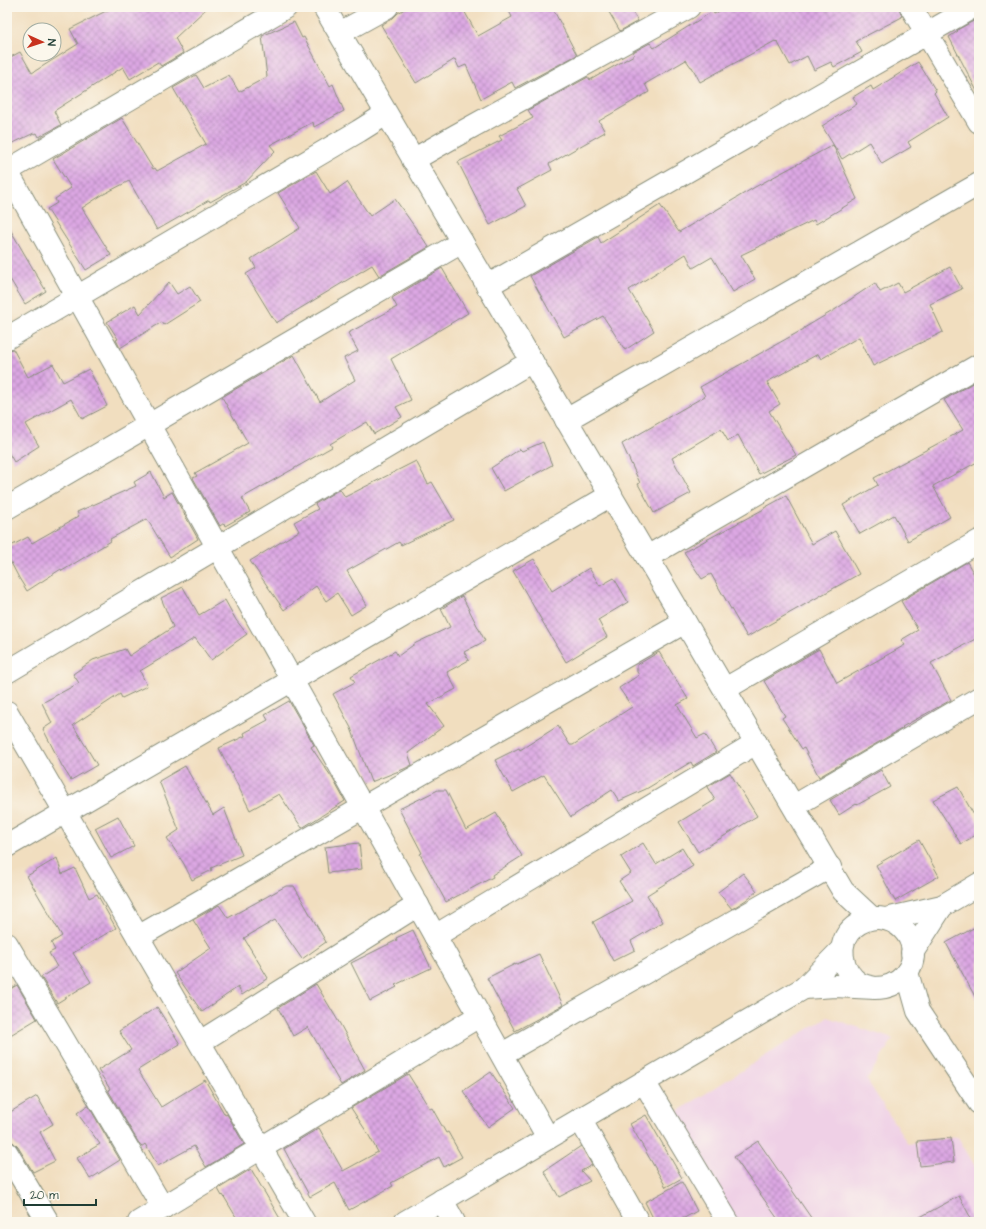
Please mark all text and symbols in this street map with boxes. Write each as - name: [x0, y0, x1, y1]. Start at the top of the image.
- north arrow: [22, 22, 62, 62]
- text: N: [44, 39, 59, 46]
- scale bar: [24, 1181, 96, 1207]
- text: 20 m: [30, 1187, 59, 1204]

